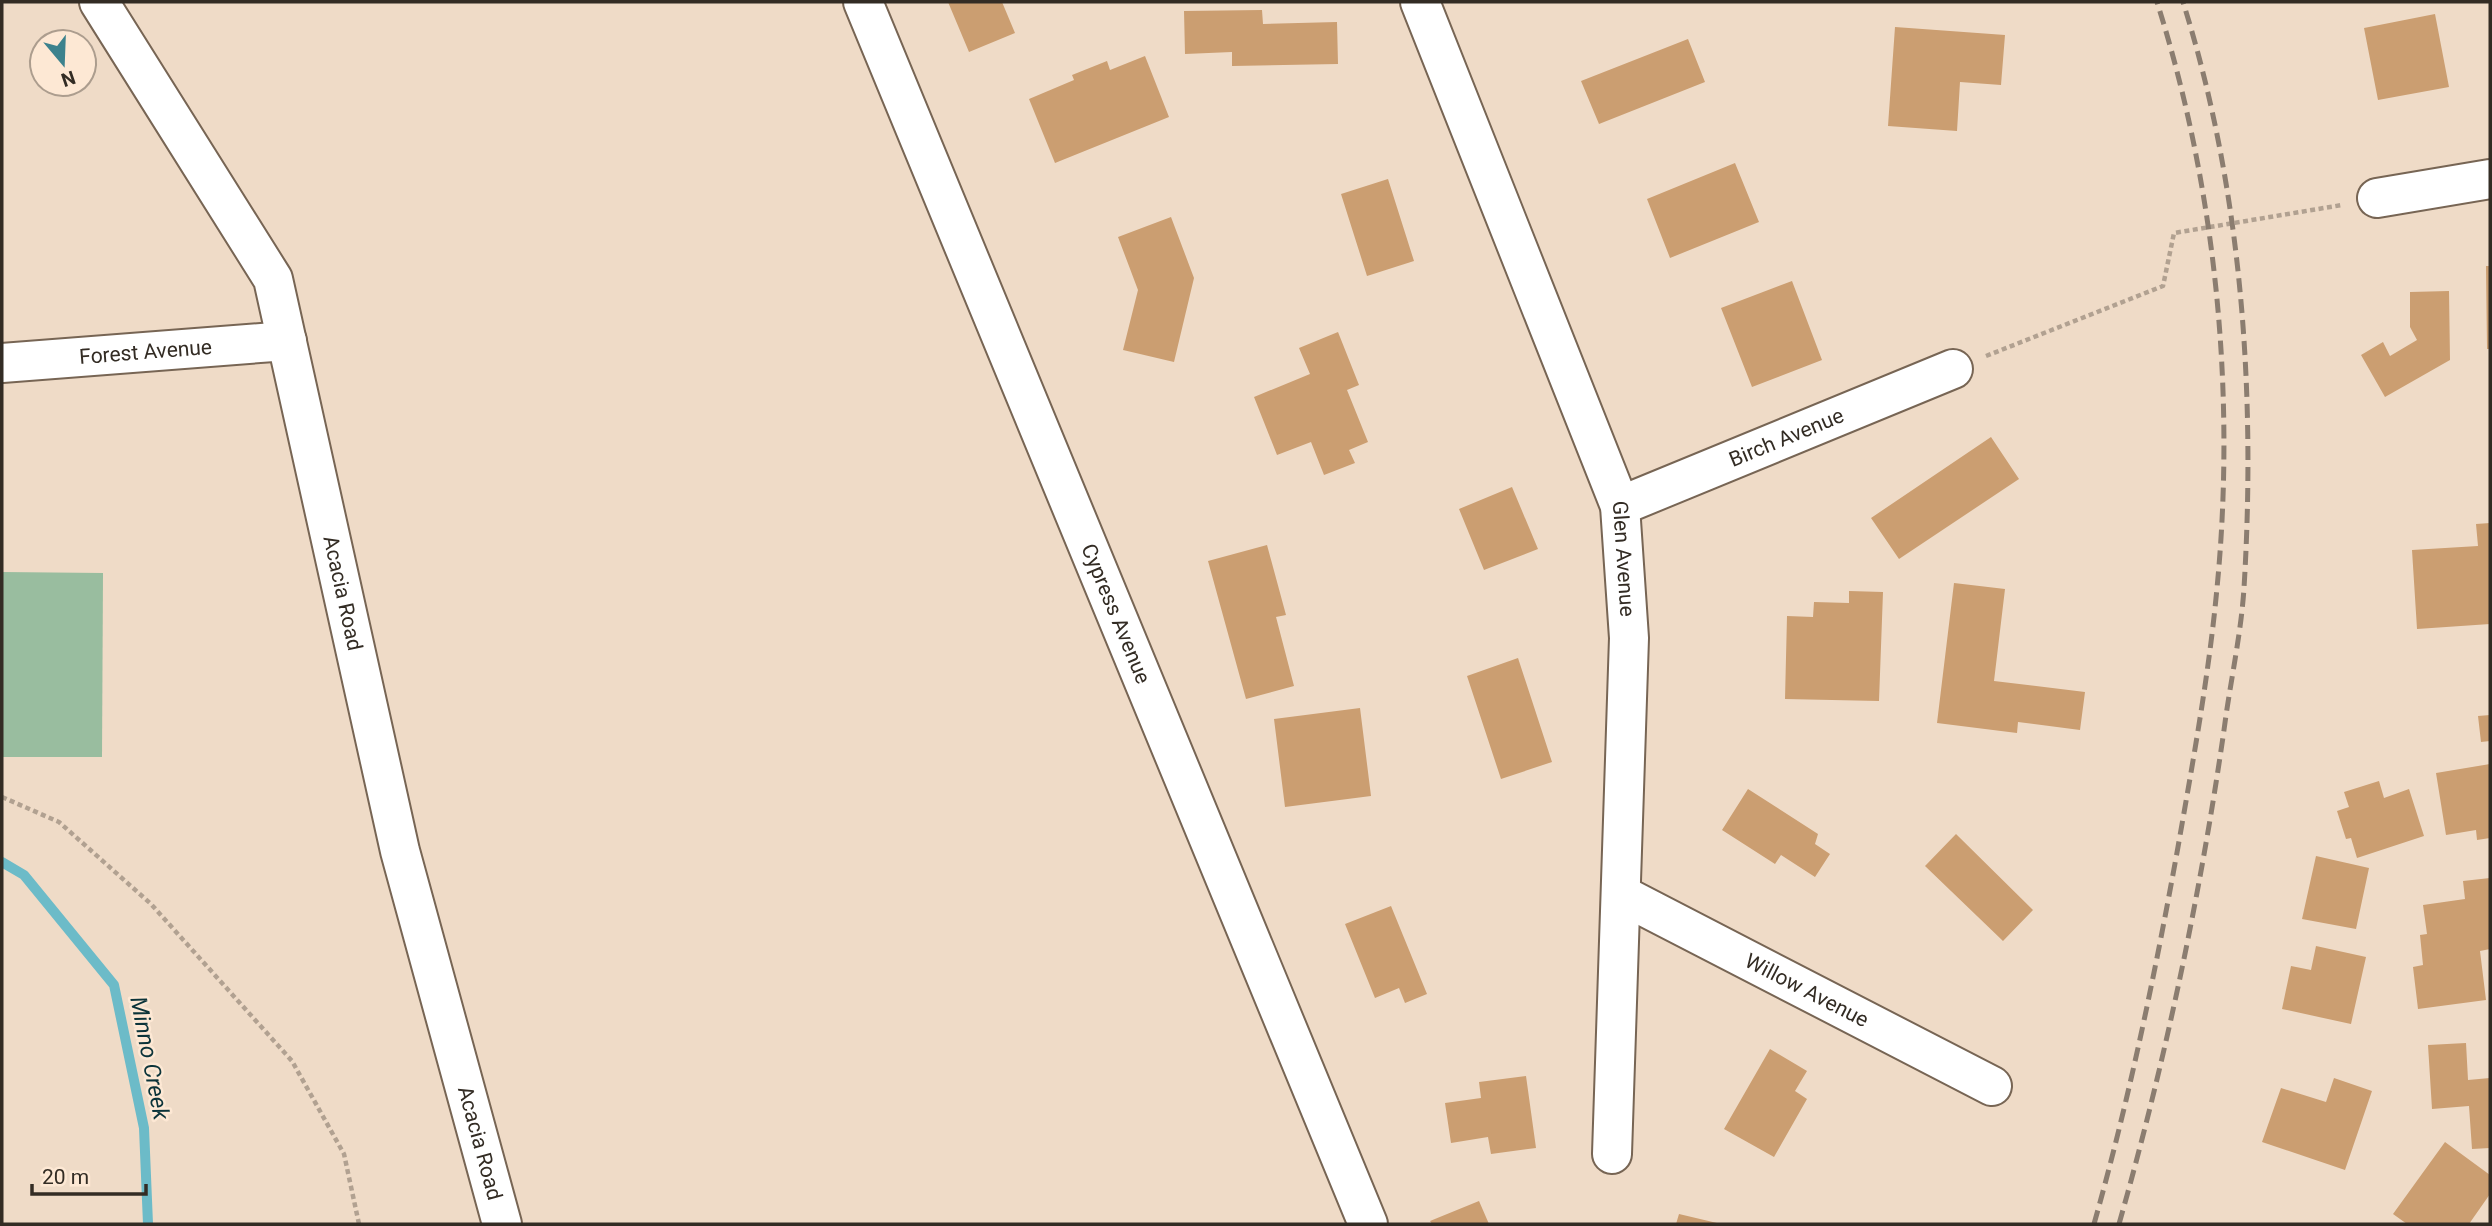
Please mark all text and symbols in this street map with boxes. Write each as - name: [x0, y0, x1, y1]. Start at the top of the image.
- north arrow: [28, 28, 98, 98]
- text: N: [58, 66, 78, 92]
- street label: Forest Avenue: [78, 335, 213, 369]
- street label: Birch Avenue: [1726, 403, 1847, 472]
- street label: Glen Avenue: [1608, 500, 1640, 617]
- street label: Acacia Road: [318, 533, 367, 653]
- street label: Cypress Avenue: [1076, 540, 1155, 687]
- street label: Willow Avenue: [1741, 949, 1873, 1032]
- water label: Minno Creek: [124, 994, 175, 1123]
- street label: Acacia Road: [453, 1084, 507, 1203]
- scale bar: [32, 1152, 145, 1196]
- text: 20 m: [42, 1165, 89, 1189]

